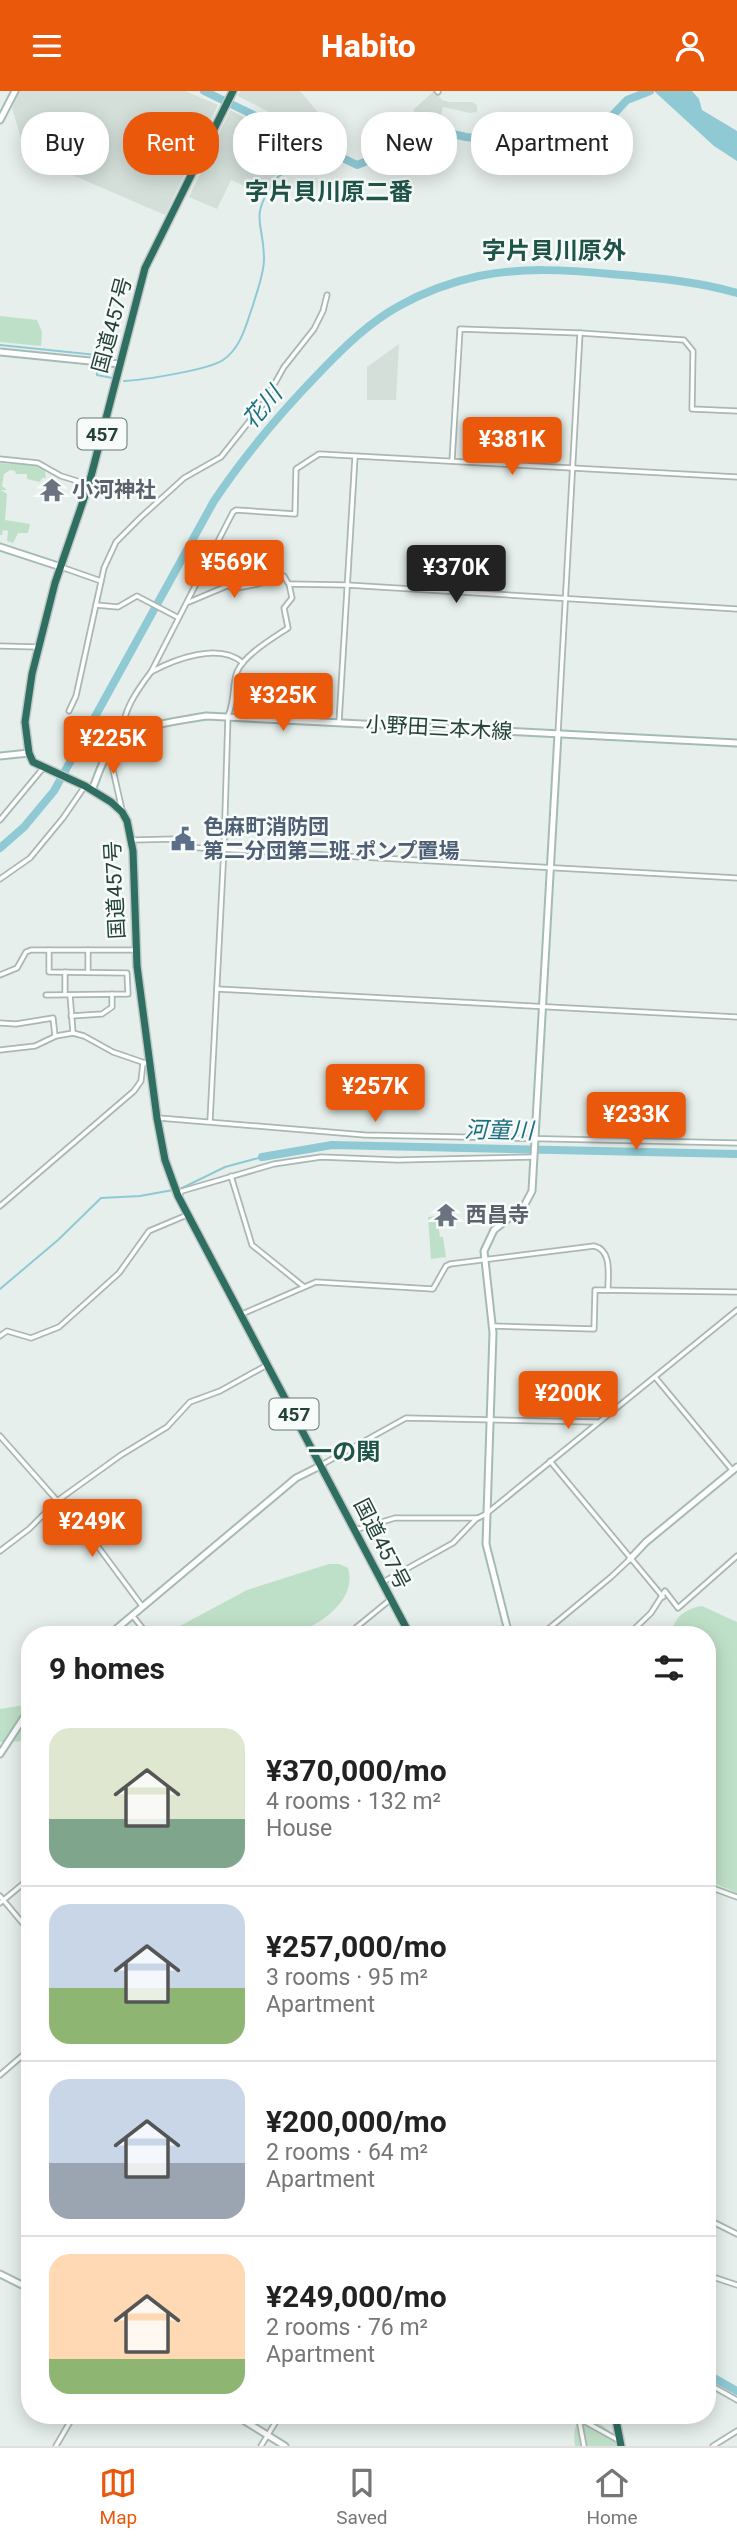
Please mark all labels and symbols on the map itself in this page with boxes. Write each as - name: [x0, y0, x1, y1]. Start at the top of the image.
- district label: 字片貝川原二番: [245, 178, 413, 206]
- district label: 字片貝川原外: [482, 237, 626, 265]
- street label: 国道457号: [88, 274, 136, 376]
- water label: 花川: [237, 379, 289, 434]
- pin: ¥381K: [463, 417, 561, 477]
- road number: 457: [78, 419, 126, 449]
- temple icon: 小河神社: [38, 476, 66, 504]
- place label: 小河神社: [72, 478, 156, 502]
- pin: ¥569K: [185, 540, 283, 600]
- pin: ¥370K: [407, 545, 505, 605]
- pin: ¥325K: [234, 673, 332, 733]
- street label: 小野田三本木線: [365, 712, 513, 744]
- pin: ¥225K: [64, 717, 162, 776]
- place label: 色麻町消防団 第二分団第二班 ポンプ置場: [203, 815, 460, 863]
- public building icon: 色麻町消防団 第二分団第二班 ポンプ置場: [169, 825, 197, 853]
- street label: 国道457号: [100, 840, 130, 940]
- pin: ¥257K: [326, 1065, 424, 1124]
- pin: ¥233K: [587, 1093, 685, 1152]
- water label: 河童川: [464, 1116, 537, 1145]
- temple icon: 西昌寺: [432, 1201, 460, 1229]
- place label: 西昌寺: [466, 1203, 529, 1227]
- pin: ¥200K: [519, 1371, 617, 1431]
- road number: 457: [270, 1399, 318, 1429]
- district label: 一の関: [308, 1438, 380, 1466]
- street label: 国道457号: [349, 1495, 415, 1593]
- pin: ¥249K: [43, 1499, 141, 1559]

